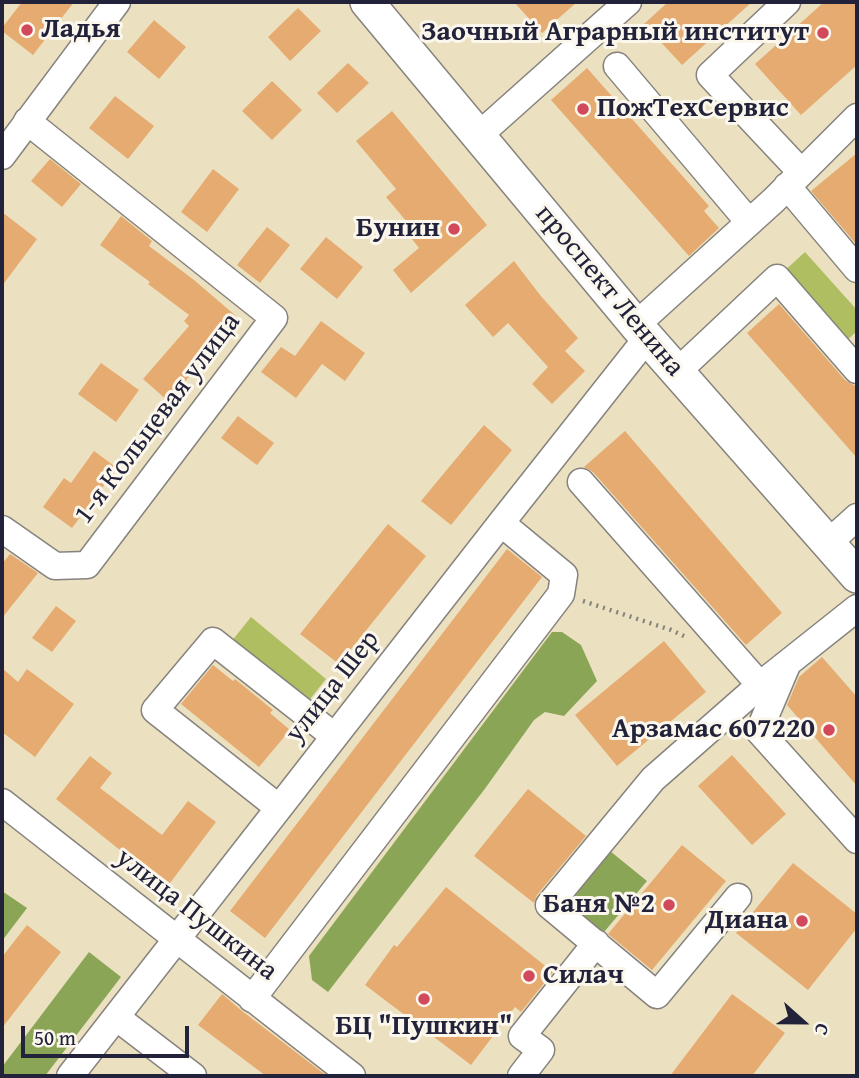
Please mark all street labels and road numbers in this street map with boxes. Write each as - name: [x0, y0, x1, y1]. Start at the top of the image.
- street label: проспект Ленина: [527, 198, 691, 384]
- street label: 1-я Кольцевая улица: [68, 307, 248, 531]
- street label: улица Шер: [279, 624, 387, 750]
- street label: улица Пушкина: [108, 841, 284, 989]

